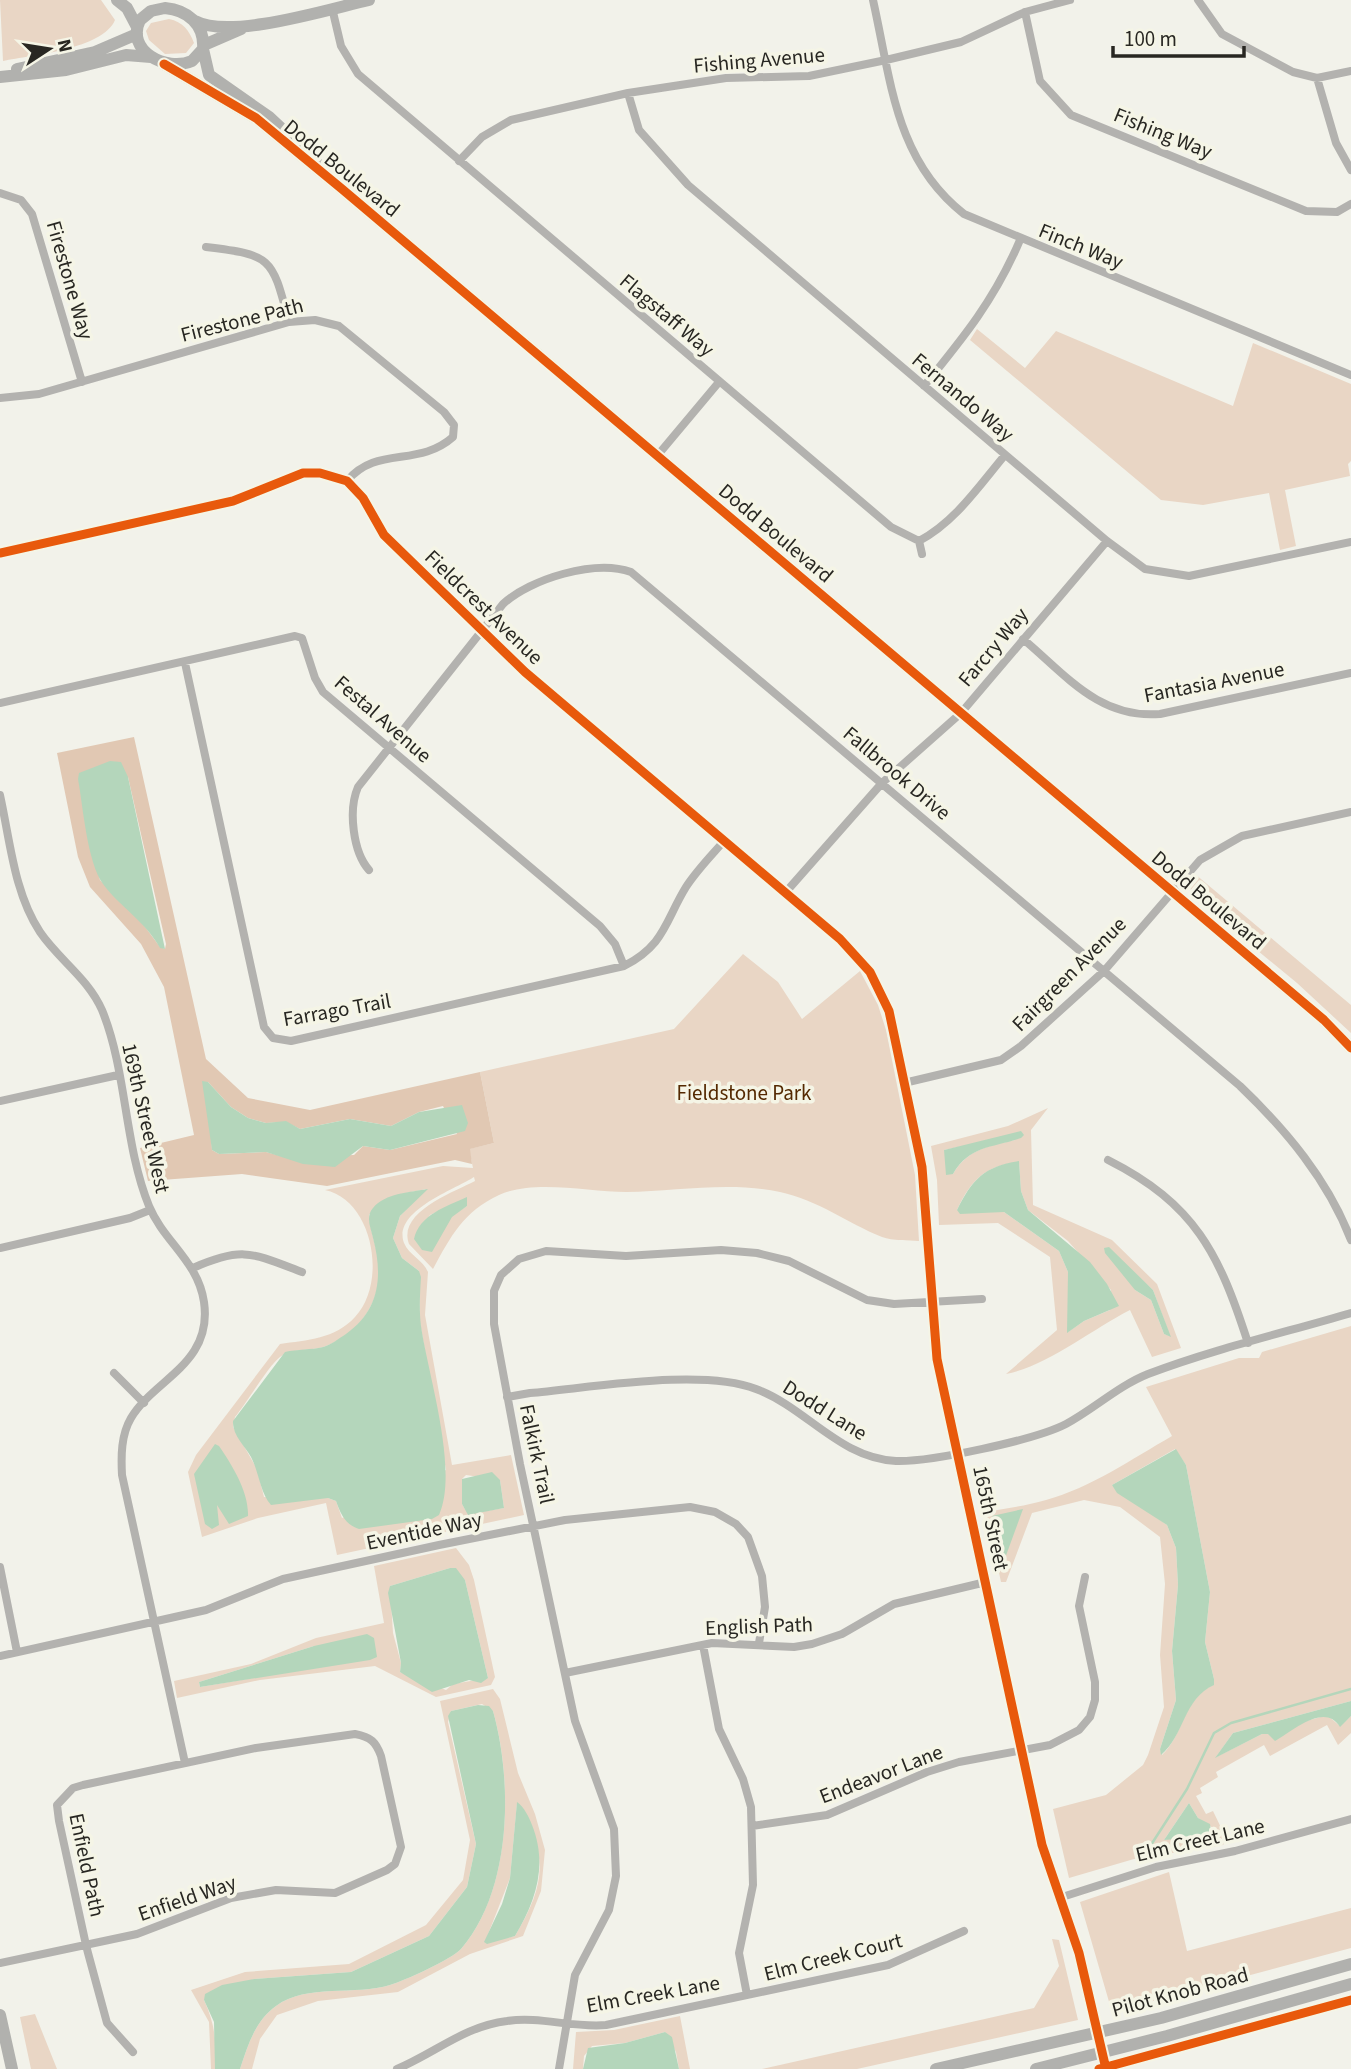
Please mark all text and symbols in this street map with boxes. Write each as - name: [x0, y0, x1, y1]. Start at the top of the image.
- north arrow: [14, 14, 84, 84]
- scale bar: [1113, 14, 1244, 58]
- text: 100 m: [1124, 24, 1177, 54]
- text: N: [50, 37, 79, 55]
- street label: Fishing Avenue: [692, 39, 826, 81]
- street label: Fishing Way: [1109, 100, 1217, 166]
- street label: Dodd Boulevard: [278, 112, 406, 224]
- street label: Finch Way: [1034, 215, 1128, 277]
- street label: Firestone Way: [39, 217, 101, 343]
- street label: Flagstaff Way: [613, 266, 721, 364]
- street label: Firestone Path: [177, 290, 307, 350]
- street label: Fernando Way: [905, 345, 1021, 449]
- street label: Dodd Boulevard: [712, 476, 840, 590]
- street label: Fieldcrest Avenue: [418, 543, 550, 671]
- street label: Farcry Way: [951, 601, 1035, 693]
- street label: Fantasia Avenue: [1141, 654, 1287, 710]
- street label: Festal Avenue: [328, 668, 438, 770]
- street label: Fallbrook Drive: [837, 719, 957, 827]
- street label: Dodd Boulevard: [1145, 843, 1273, 957]
- street label: Fairgreen Avenue: [1005, 910, 1133, 1038]
- street label: Farrago Trail: [281, 986, 393, 1034]
- street label: 169th Street West: [114, 1040, 178, 1196]
- park label: Fieldstone Park: [677, 1078, 812, 1108]
- street label: Dodd Lane: [777, 1372, 873, 1448]
- street label: Falkirk Trail: [512, 1401, 562, 1507]
- street label: 165th Street: [965, 1463, 1017, 1573]
- street label: Eventide Way: [363, 1504, 485, 1558]
- street label: English Path: [705, 1609, 813, 1643]
- street label: Endeavor Lane: [815, 1737, 947, 1811]
- street label: Enfield Path: [61, 1810, 113, 1920]
- street label: Elm Creet Lane: [1132, 1811, 1268, 1869]
- street label: Enfield Way: [134, 1867, 240, 1929]
- street label: Elm Creek Court: [761, 1925, 905, 1989]
- street label: Pilot Knob Road: [1108, 1959, 1252, 2025]
- street label: Elm Creek Lane: [584, 1967, 722, 2021]

